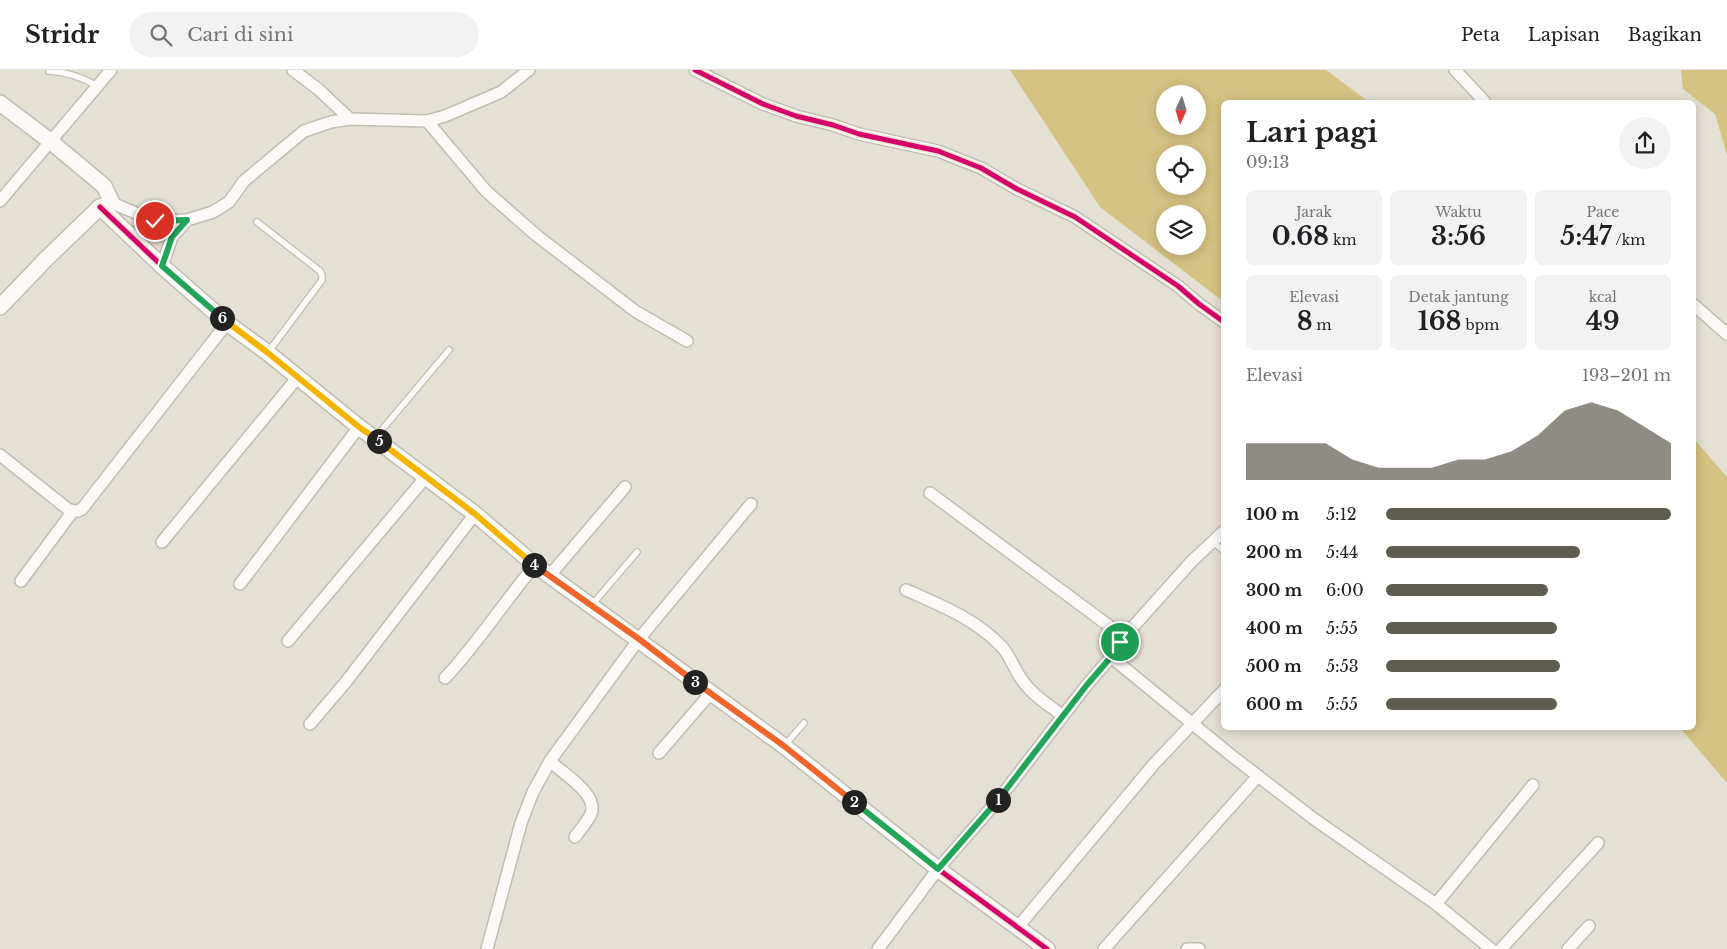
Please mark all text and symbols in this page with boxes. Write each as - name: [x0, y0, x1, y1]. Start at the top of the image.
- search box: [129, 12, 479, 57]
- text: Stridr: [25, 20, 99, 49]
- icon: search: [147, 21, 175, 49]
- text: Cari di sini: [187, 23, 293, 46]
- text: Peta: [1461, 24, 1500, 46]
- text: Lapisan: [1528, 24, 1600, 46]
- text: Bagikan: [1628, 24, 1702, 46]
- north arrow: [1156, 85, 1206, 135]
- map controls: [1156, 85, 1206, 255]
- text: Lari pagi: [1246, 115, 1378, 150]
- button: share: [1619, 117, 1671, 169]
- button: locate: [1156, 145, 1206, 195]
- text: 09:13: [1246, 152, 1289, 172]
- pin: [134, 200, 176, 242]
- text: Jarak: [1296, 203, 1332, 221]
- text: Waktu: [1435, 203, 1482, 221]
- text: Pace: [1586, 203, 1619, 221]
- button: layers: [1156, 205, 1206, 255]
- icon: check: [141, 207, 169, 235]
- text: 0.68: [1272, 221, 1329, 252]
- text: 3:56: [1431, 221, 1486, 252]
- text: 5:47: [1560, 221, 1612, 252]
- text: km: [1329, 231, 1357, 249]
- text: /km: [1612, 231, 1645, 249]
- text: Elevasi: [1289, 288, 1339, 306]
- text: Detak jantung: [1408, 288, 1509, 306]
- text: kcal: [1589, 288, 1617, 306]
- pin: 6: [210, 306, 234, 330]
- text: 8: [1297, 306, 1313, 337]
- text: 168: [1418, 306, 1461, 337]
- text: 49: [1586, 306, 1620, 337]
- text: 6: [218, 309, 227, 327]
- text: m: [1313, 316, 1332, 334]
- text: bpm: [1461, 316, 1499, 334]
- text: Elevasi: [1246, 365, 1303, 385]
- text: 193–201 m: [1582, 365, 1671, 385]
- pin: 5: [366, 428, 392, 454]
- text: 5: [375, 432, 384, 450]
- text: 100 m: [1246, 504, 1299, 524]
- text: 5:12: [1326, 504, 1357, 524]
- text: 200 m: [1246, 542, 1303, 562]
- text: 5:44: [1326, 542, 1358, 562]
- pin: 4: [522, 552, 546, 578]
- text: 4: [530, 556, 539, 574]
- text: 300 m: [1246, 580, 1302, 600]
- text: 6:00: [1326, 580, 1364, 600]
- text: 400 m: [1246, 618, 1303, 638]
- text: 5:55: [1326, 618, 1358, 638]
- pin: [1099, 621, 1141, 663]
- icon: arrive: [1106, 628, 1134, 656]
- text: 500 m: [1246, 656, 1302, 676]
- text: 5:53: [1326, 656, 1359, 676]
- pin: 3: [682, 670, 708, 694]
- text: 3: [691, 673, 700, 691]
- text: 600 m: [1246, 694, 1303, 714]
- text: 5:55: [1326, 694, 1358, 714]
- pin: 1: [986, 788, 1010, 812]
- pin: 2: [842, 790, 866, 814]
- text: 1: [995, 791, 1002, 809]
- text: 2: [850, 793, 859, 811]

